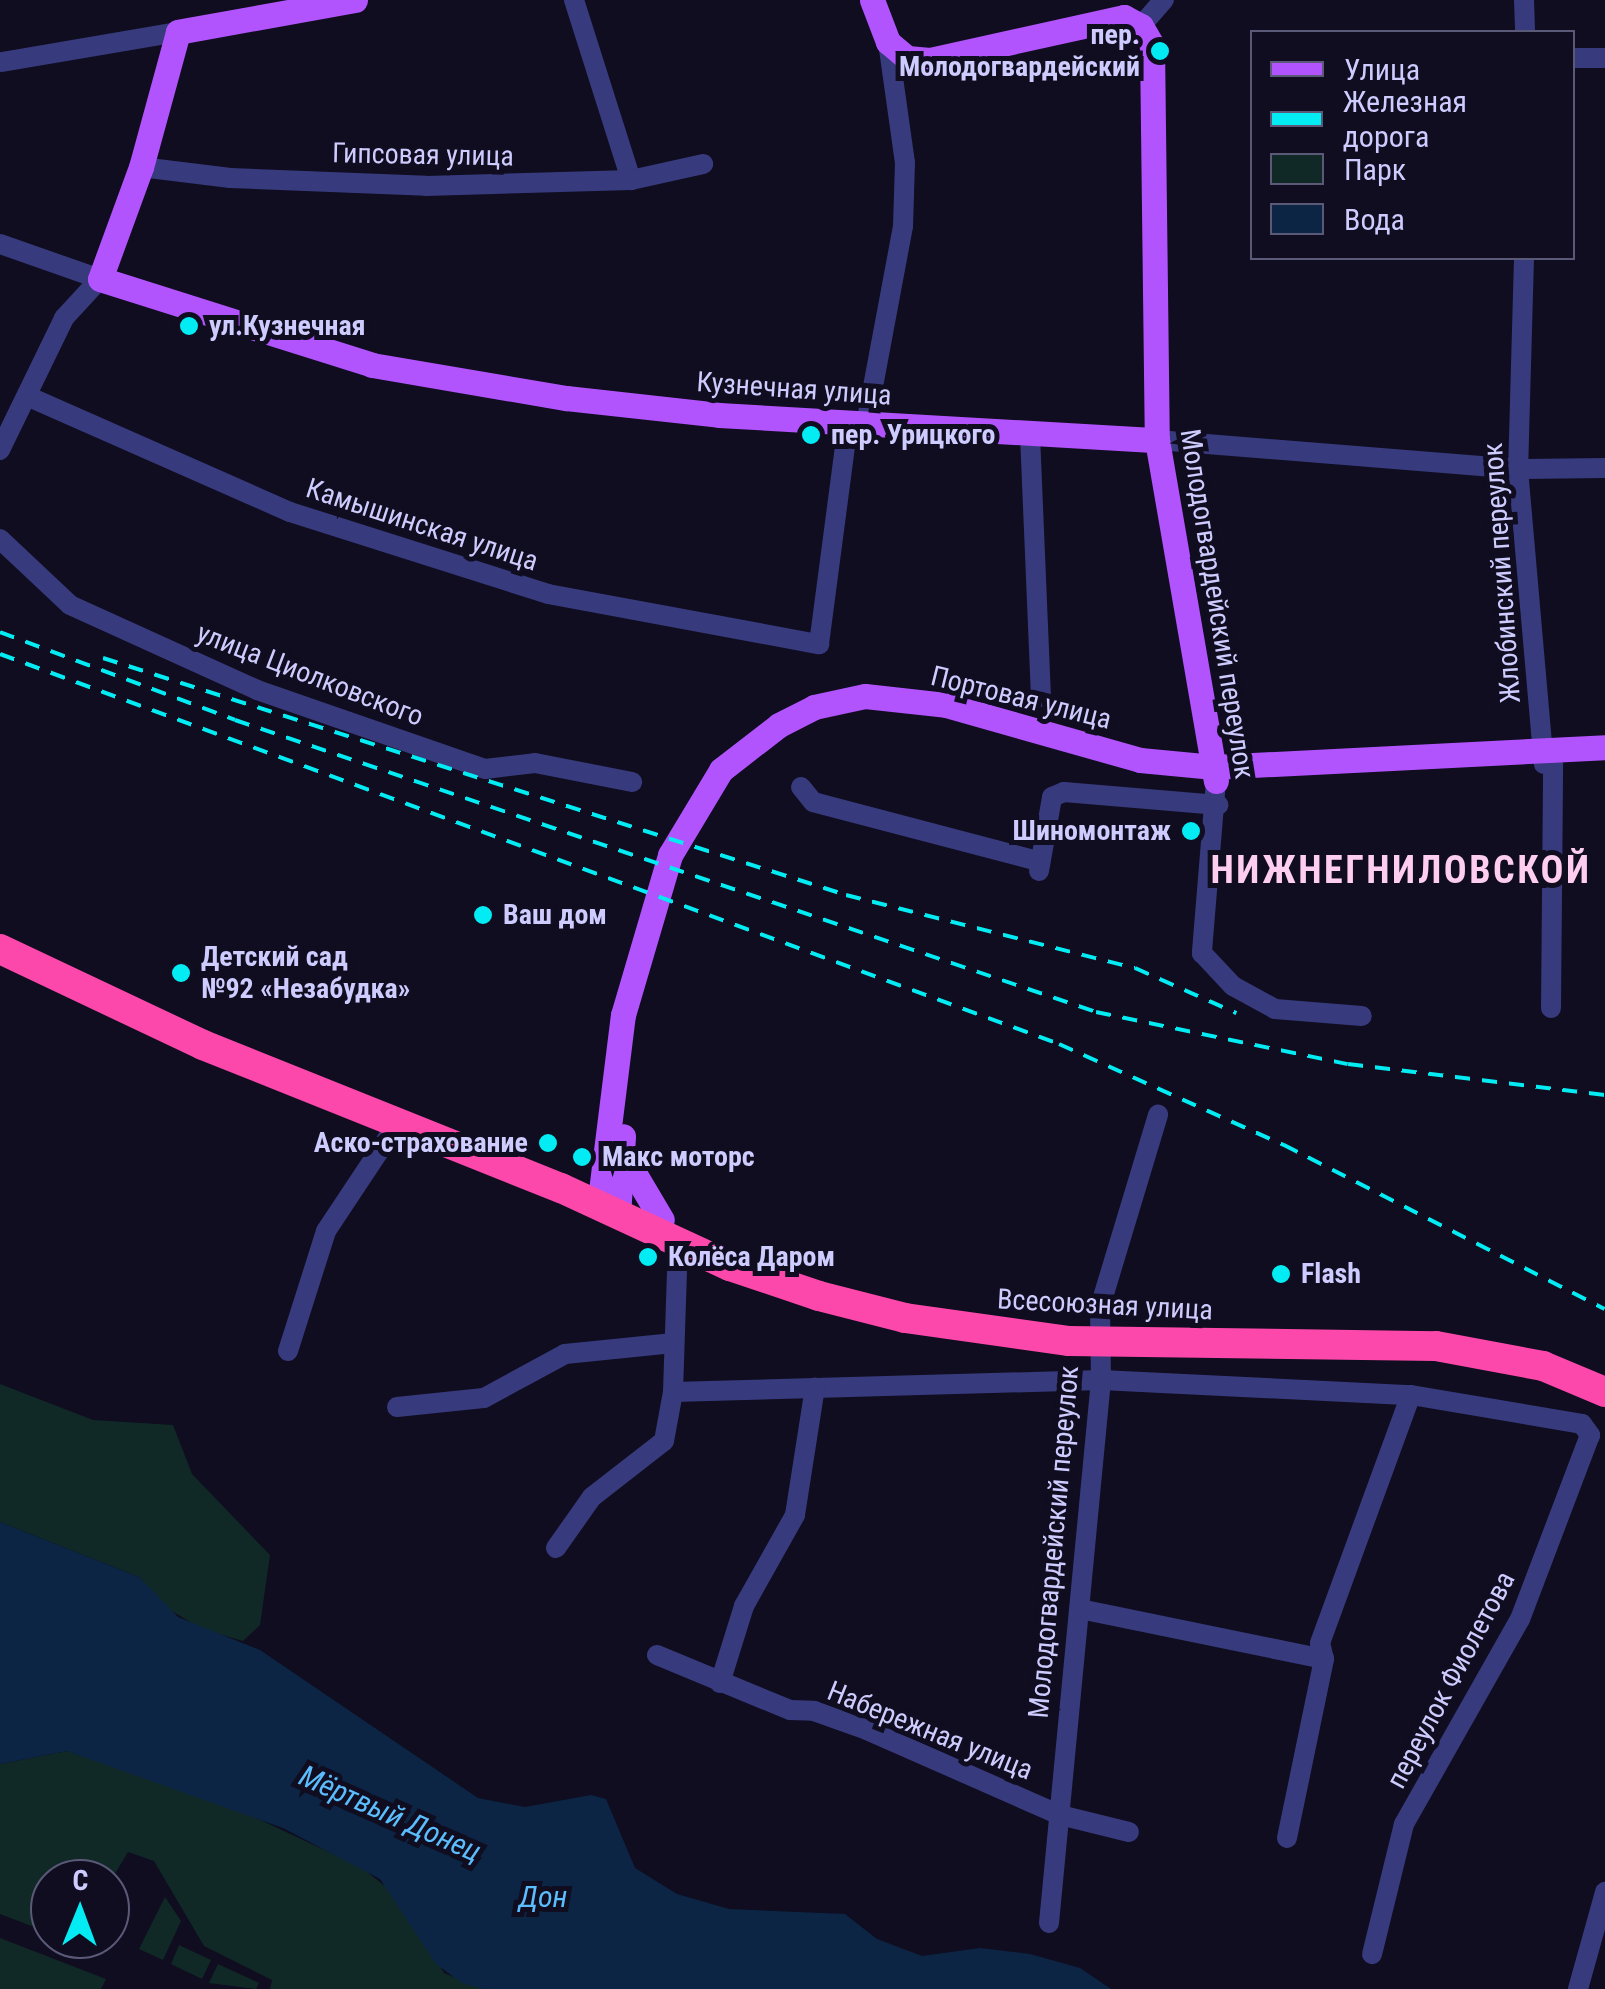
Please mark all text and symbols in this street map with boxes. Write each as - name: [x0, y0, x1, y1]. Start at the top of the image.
- place label: пер. Молодогвардейский: [899, 18, 1140, 84]
- legend: [1250, 30, 1575, 260]
- marker: пер. Молодогвардейский: [1149, 40, 1171, 62]
- text: Улица: [1344, 52, 1420, 87]
- text: Железная дорога: [1343, 84, 1467, 154]
- street label: Гипсовая улица: [332, 137, 514, 173]
- text: Парк: [1344, 152, 1406, 187]
- text: Вода: [1344, 202, 1405, 237]
- place label: ул.Кузнечная: [209, 309, 366, 343]
- marker: ул.Кузнечная: [178, 315, 200, 337]
- street label: Кузнечная улица: [695, 365, 893, 413]
- place label: пер. Урицкого: [831, 418, 995, 452]
- marker: пер. Урицкого: [800, 424, 822, 446]
- street label: Молодогвардейский переулок: [1173, 427, 1261, 781]
- street label: Жлобинский переулок: [1476, 442, 1528, 704]
- street label: Камышинская улица: [302, 472, 542, 578]
- street label: улица Циолковского: [192, 616, 428, 734]
- street label: Портовая улица: [927, 659, 1115, 737]
- place label: Шиномонтаж: [1013, 814, 1171, 848]
- marker: Шиномонтаж: [1180, 820, 1202, 842]
- district label: НИЖНЕГНИЛОВСКОЙ: [1210, 848, 1592, 894]
- place label: Ваш дом: [503, 898, 607, 932]
- marker: Ваш дом: [472, 904, 494, 926]
- place label: Детский сад №92 «Незабудка»: [201, 940, 410, 1006]
- marker: Детский сад №92 «Незабудка»: [170, 962, 192, 984]
- place label: Аско-страхование: [314, 1126, 528, 1160]
- marker: Аско-страхование: [537, 1132, 559, 1154]
- place label: Макс моторс: [602, 1140, 755, 1174]
- marker: Макс моторс: [571, 1146, 593, 1168]
- place label: Колёса Даром: [668, 1240, 835, 1274]
- marker: Колёса Даром: [637, 1246, 659, 1268]
- place label: Flash: [1301, 1257, 1361, 1291]
- marker: Flash: [1270, 1263, 1292, 1285]
- street label: Всесоюзная улица: [996, 1283, 1214, 1327]
- street label: Молодогвардейский переулок: [1022, 1364, 1086, 1720]
- street label: переулок Фиолетова: [1380, 1566, 1522, 1794]
- street label: Набережная улица: [823, 1675, 1037, 1787]
- water label: Мёртвый Донец: [294, 1758, 486, 1870]
- north arrow: [30, 1859, 130, 1959]
- text: С: [72, 1864, 89, 1897]
- water label: Дон: [519, 1879, 567, 1915]

